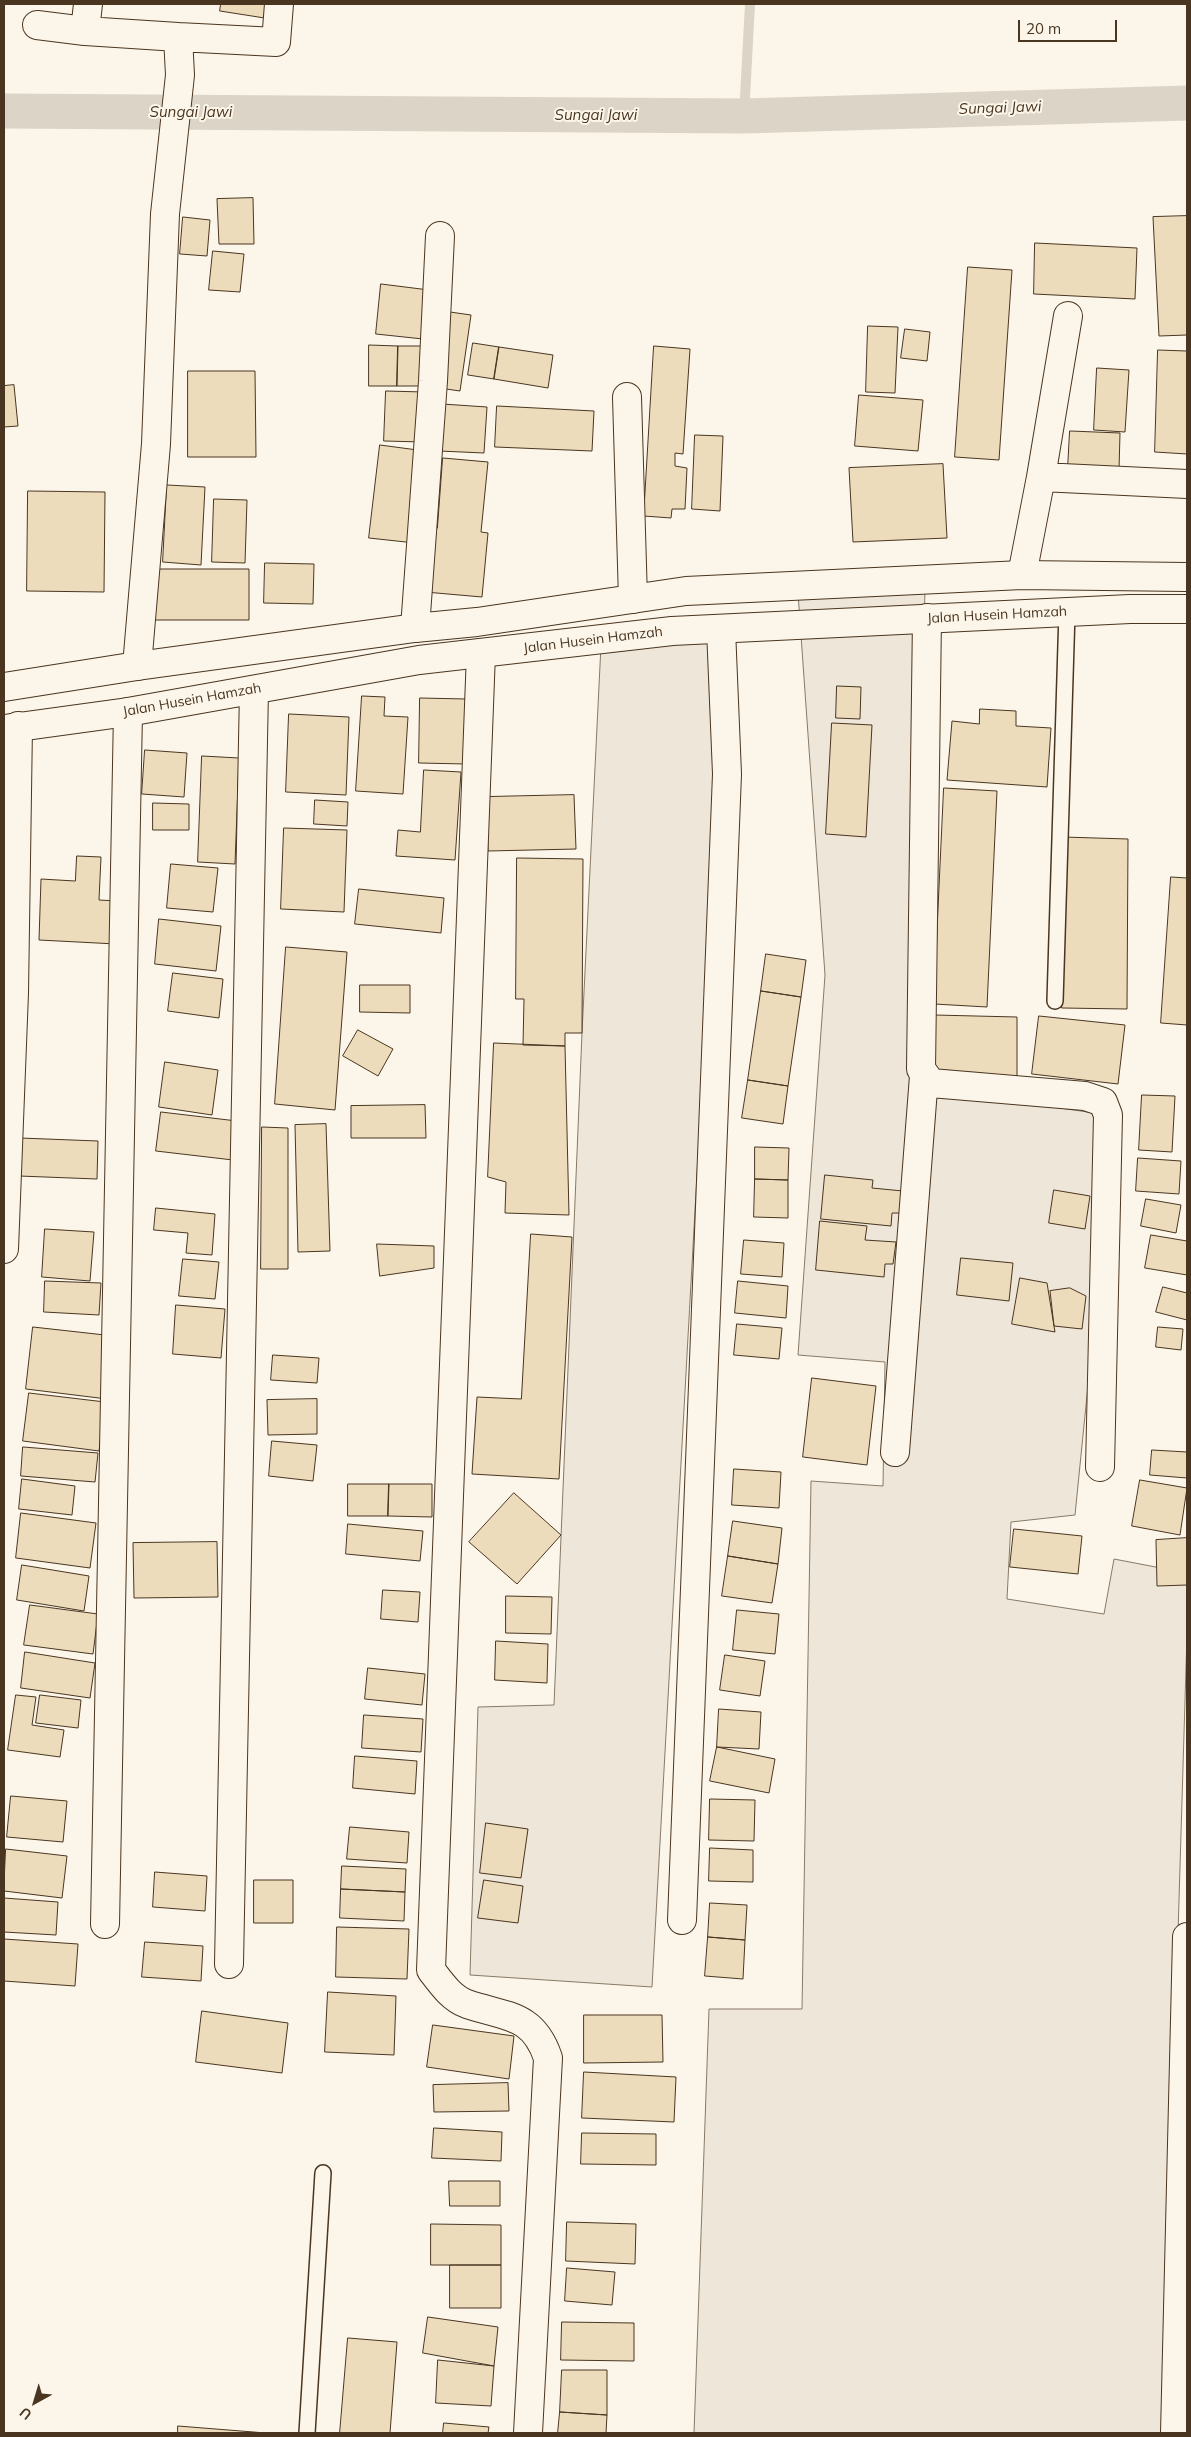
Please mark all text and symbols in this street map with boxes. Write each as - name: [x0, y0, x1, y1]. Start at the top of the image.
- scale bar: [1021, 10, 1120, 42]
- text: 20 m: [1026, 19, 1061, 38]
- water label: Sungai Jawi: [958, 98, 1042, 118]
- water label: Sungai Jawi: [150, 103, 232, 121]
- water label: Sungai Jawi: [555, 106, 637, 124]
- street label: Jalan Husein Hamzah: [926, 603, 1068, 627]
- street label: Jalan Husein Hamzah: [522, 623, 664, 657]
- street label: Jalan Husein Hamzah: [121, 680, 263, 720]
- north arrow: [10, 2377, 60, 2427]
- text: U: [16, 2403, 35, 2424]

